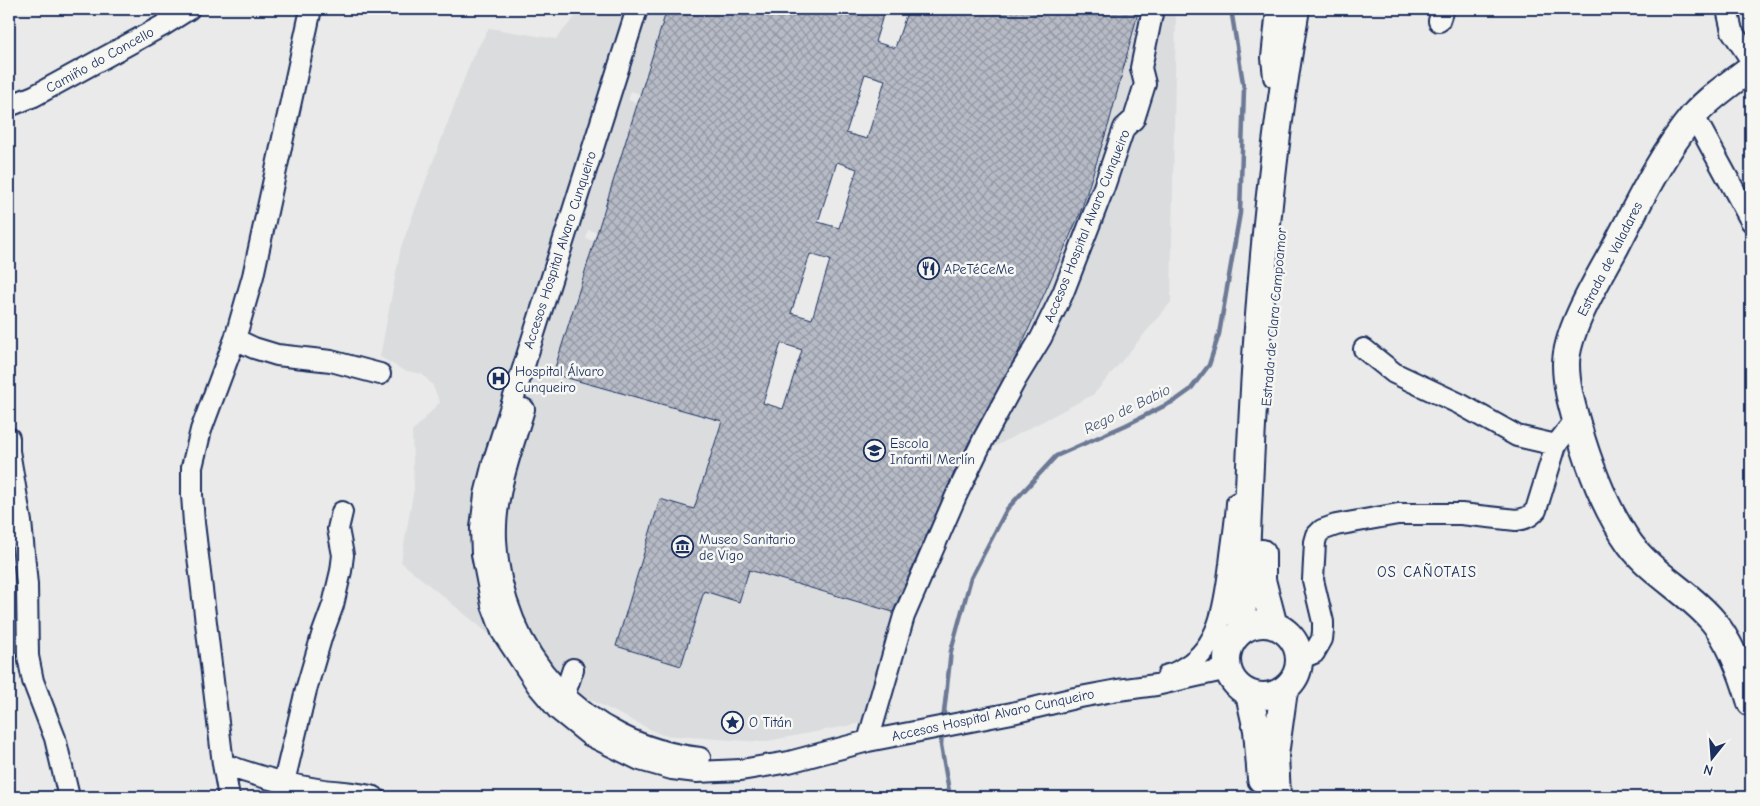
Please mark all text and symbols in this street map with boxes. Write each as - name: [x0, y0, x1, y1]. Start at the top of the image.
- street label: Camiño do Concello: [43, 23, 157, 97]
- street label: Accesos Hospital Alvaro Cunqueiro: [1040, 127, 1134, 325]
- street label: Accesos Hospital Alvaro Cunqueiro: [520, 149, 600, 351]
- street label: Estrada de Valadares: [1574, 199, 1646, 319]
- street label: Estrada de Clara Campoamor: [1258, 227, 1290, 407]
- restaurant icon: APeTéCeMe: [916, 257, 940, 281]
- place label: APeTéCeMe: [944, 261, 1014, 278]
- place label: Hospital Álvaro Cunqueiro: [515, 363, 604, 396]
- hospital icon: Hospital Álvaro Cunqueiro: [487, 367, 511, 391]
- water label: Rego de Babio: [1081, 380, 1173, 438]
- place label: Escola Infantil Merlín: [890, 435, 975, 468]
- school or university icon: Escola Infantil Merlín: [862, 439, 886, 463]
- place label: Museo Sanitario de Vigo: [699, 531, 796, 564]
- museum icon: Museo Sanitario de Vigo: [671, 535, 695, 559]
- district label: OS CAÑOTAIS: [1377, 563, 1477, 581]
- street label: Accesos Hospital Alvaro Cunqueiro: [890, 685, 1096, 745]
- place icon: O Titán: [721, 710, 745, 734]
- place label: O Titán: [749, 714, 792, 731]
- north arrow: [1688, 734, 1738, 784]
- text: N: [1701, 760, 1715, 779]

